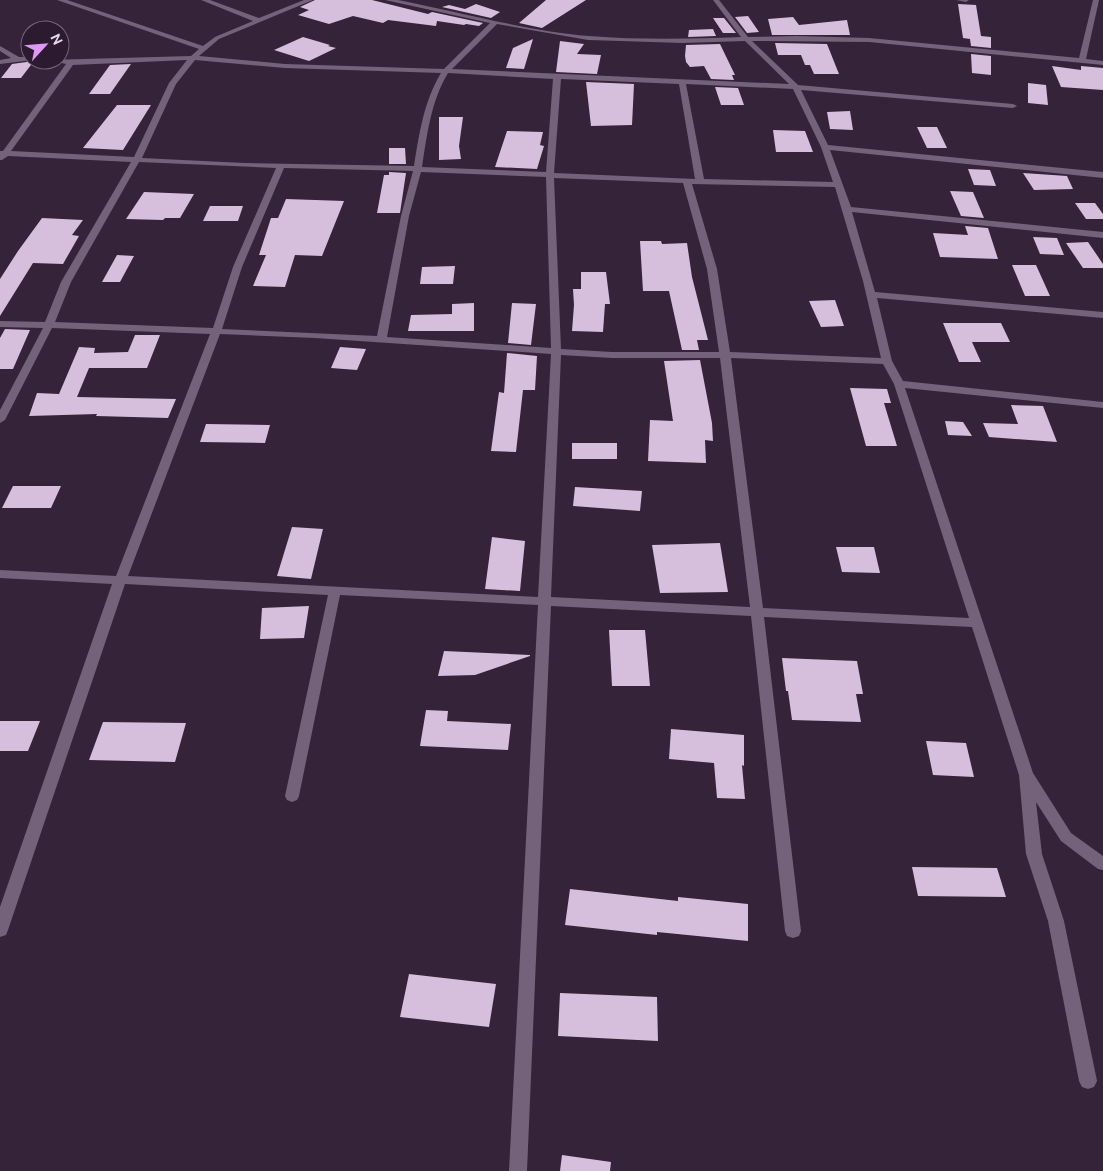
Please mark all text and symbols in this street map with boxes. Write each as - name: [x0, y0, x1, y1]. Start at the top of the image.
- north arrow: [20, 20, 70, 70]
- text: N: [47, 31, 66, 48]

